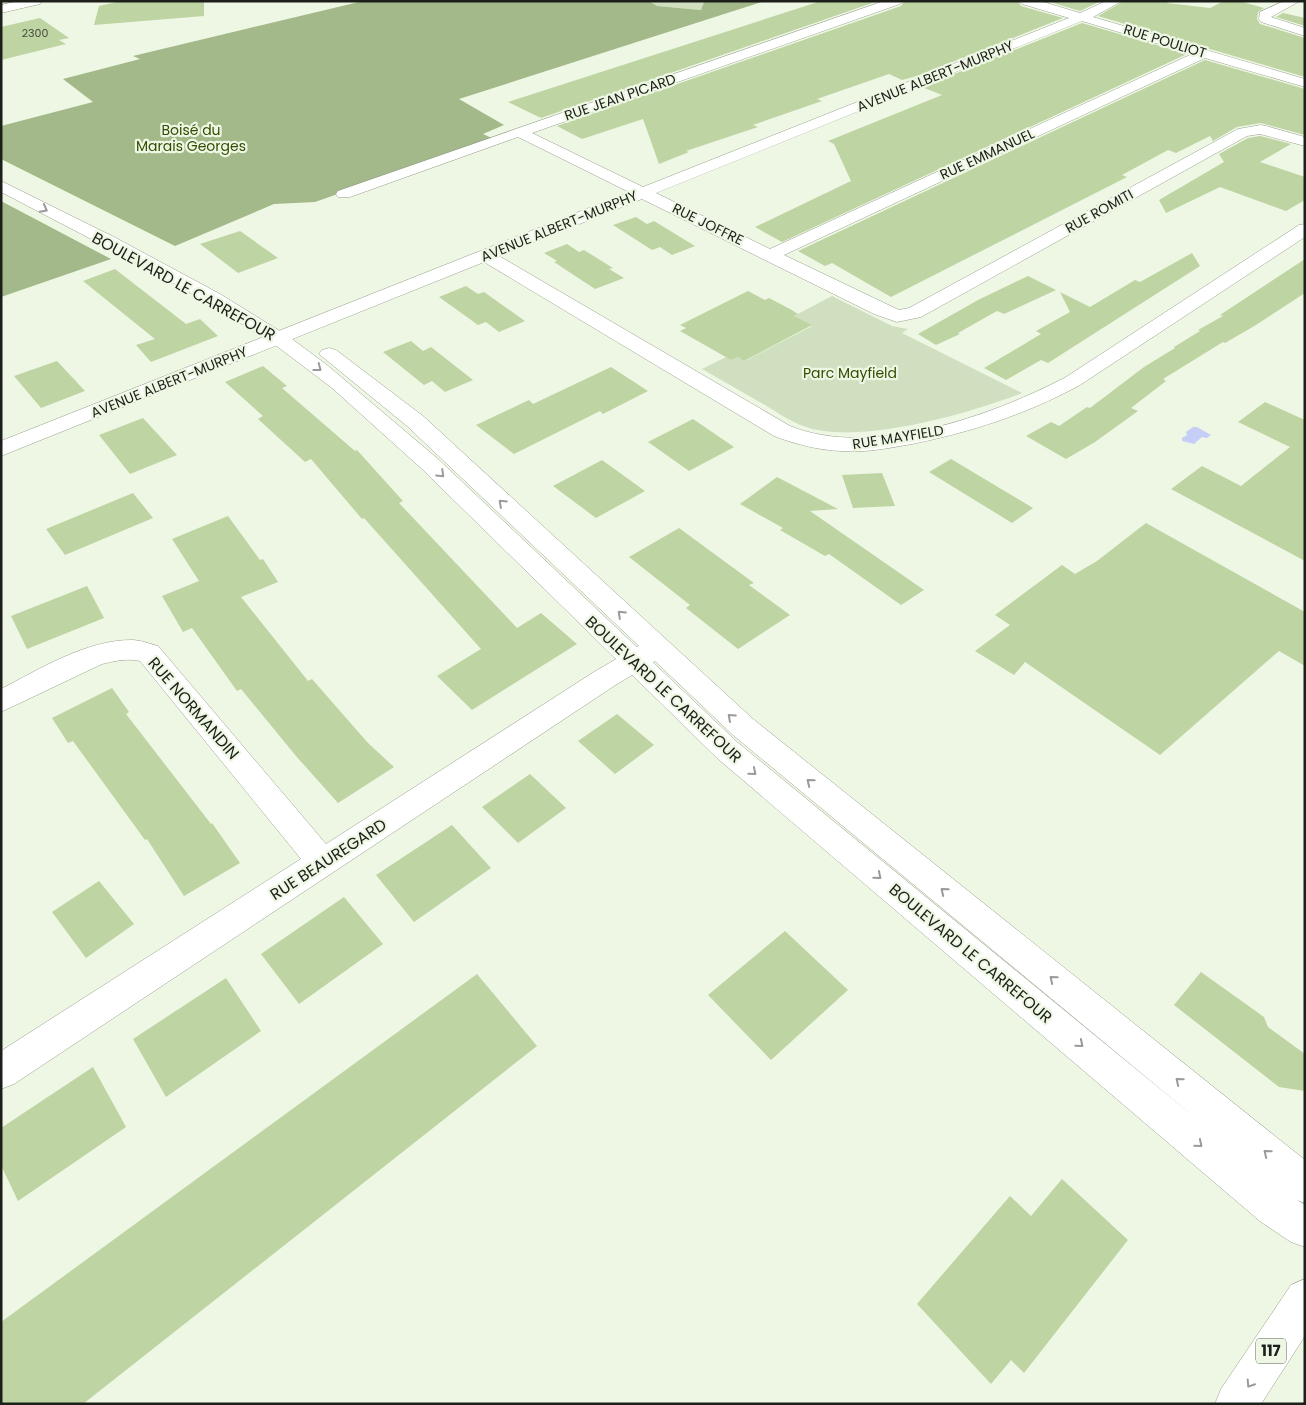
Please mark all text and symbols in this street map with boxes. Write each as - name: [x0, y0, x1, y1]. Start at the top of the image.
- street label: RUE POULIOT: [1121, 19, 1209, 63]
- house number: 2300: [22, 25, 48, 41]
- street label: AVENUE ALBERT-MURPHY: [854, 35, 1016, 117]
- street label: RUE JEAN PICARD: [562, 69, 679, 125]
- park label: Boisé du Marais Georges: [136, 120, 246, 156]
- street label: RUE EMMANUEL: [936, 123, 1038, 185]
- street label: RUE ROMITI: [1061, 184, 1137, 238]
- street label: AVENUE ALBERT-MURPHY: [478, 185, 640, 267]
- street label: RUE JOFFRE: [669, 198, 747, 250]
- one-way arrow: [39, 203, 48, 213]
- street label: BOULEVARD LE CARREFOUR: [88, 226, 280, 347]
- street label: AVENUE ALBERT-MURPHY: [88, 341, 250, 423]
- one-way arrow: [312, 363, 321, 371]
- park label: Parc Mayfield: [803, 363, 897, 383]
- street label: RUE MAYFIELD: [851, 420, 945, 454]
- one-way arrow: [435, 468, 444, 477]
- one-way arrow: [499, 500, 508, 509]
- street label: BOULEVARD LE CARREFOUR: [580, 611, 747, 768]
- one-way arrow: [617, 611, 626, 620]
- street label: RUE NORMANDIN: [143, 652, 245, 765]
- one-way arrow: [728, 714, 737, 723]
- one-way arrow: [747, 766, 756, 775]
- one-way arrow: [806, 778, 815, 787]
- street label: RUE BEAUREGARD: [265, 813, 391, 906]
- one-way arrow: [872, 870, 881, 878]
- street label: BOULEVARD LE CARREFOUR: [884, 878, 1057, 1029]
- one-way arrow: [941, 888, 950, 896]
- one-way arrow: [1050, 975, 1059, 984]
- one-way arrow: [1074, 1039, 1083, 1047]
- one-way arrow: [1176, 1078, 1185, 1087]
- one-way arrow: [1193, 1139, 1202, 1147]
- one-way arrow: [1264, 1150, 1273, 1158]
- road number: 117: [1256, 1338, 1286, 1364]
- one-way arrow: [1246, 1378, 1256, 1387]

